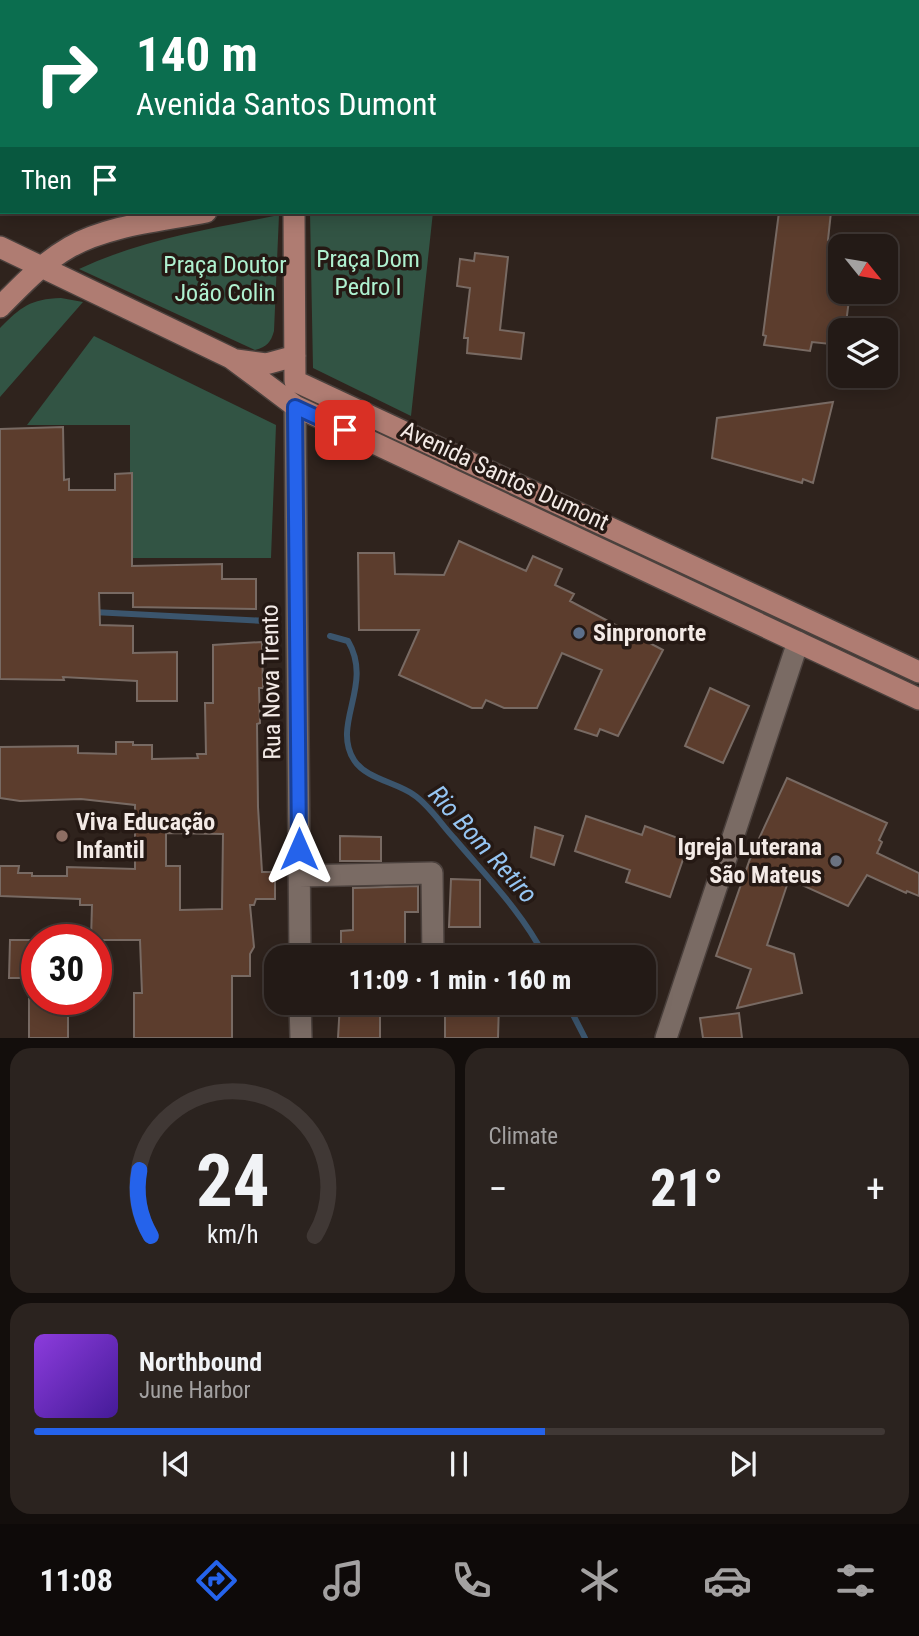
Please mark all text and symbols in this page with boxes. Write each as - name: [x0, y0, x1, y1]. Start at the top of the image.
- text: 140 m: [136, 26, 258, 83]
- icon: right: [21, 28, 112, 119]
- text: Avenida Santos Dumont: [136, 85, 437, 123]
- icon: arrive: [86, 161, 124, 199]
- text: Then: [21, 165, 72, 195]
- north arrow: [828, 234, 898, 304]
- map controls: [828, 234, 898, 388]
- park label: Praça Dom Pedro I: [316, 245, 420, 301]
- park label: Praça Doutor João Colin: [163, 251, 287, 307]
- button: layers: [828, 318, 898, 388]
- pin: [315, 400, 375, 460]
- icon: arrive: [326, 411, 364, 449]
- street label: Avenida Santos Dumont: [397, 416, 613, 536]
- street label: Rua Nova Trento: [256, 604, 286, 760]
- place label: Sinpronorte: [593, 619, 706, 647]
- marker: Sinpronorte: [571, 625, 587, 641]
- water label: Rio Bom Retiro: [422, 779, 544, 909]
- place label: Viva Educação Infantil: [76, 808, 215, 864]
- position arrow: [262, 812, 336, 886]
- marker: Viva Educação Infantil: [54, 828, 70, 844]
- place label: Igreja Luterana São Mateus: [678, 833, 822, 889]
- marker: Igreja Luterana São Mateus: [828, 853, 844, 869]
- speed limit sign: 30: [21, 924, 112, 1015]
- text: 11:09 · 1 min · 160 m: [349, 965, 571, 995]
- text: Climate: [489, 1123, 558, 1150]
- text: 24: [195, 1139, 269, 1225]
- text: 21°: [650, 1158, 723, 1219]
- text: −: [489, 1167, 508, 1211]
- text: +: [866, 1167, 885, 1211]
- text: km/h: [207, 1220, 258, 1249]
- text: Northbound: [139, 1347, 262, 1377]
- text: June Harbor: [139, 1377, 251, 1404]
- icon: previous: [157, 1445, 195, 1483]
- icon: pause: [440, 1445, 478, 1483]
- icon: next: [724, 1445, 762, 1483]
- icon: directions: [192, 1556, 241, 1605]
- icon: music: [319, 1556, 368, 1605]
- icon: phone: [447, 1556, 496, 1605]
- icon: climate: [575, 1556, 624, 1605]
- icon: car: [703, 1556, 752, 1605]
- icon: filters: [831, 1556, 880, 1605]
- text: 11:08: [39, 1561, 113, 1599]

